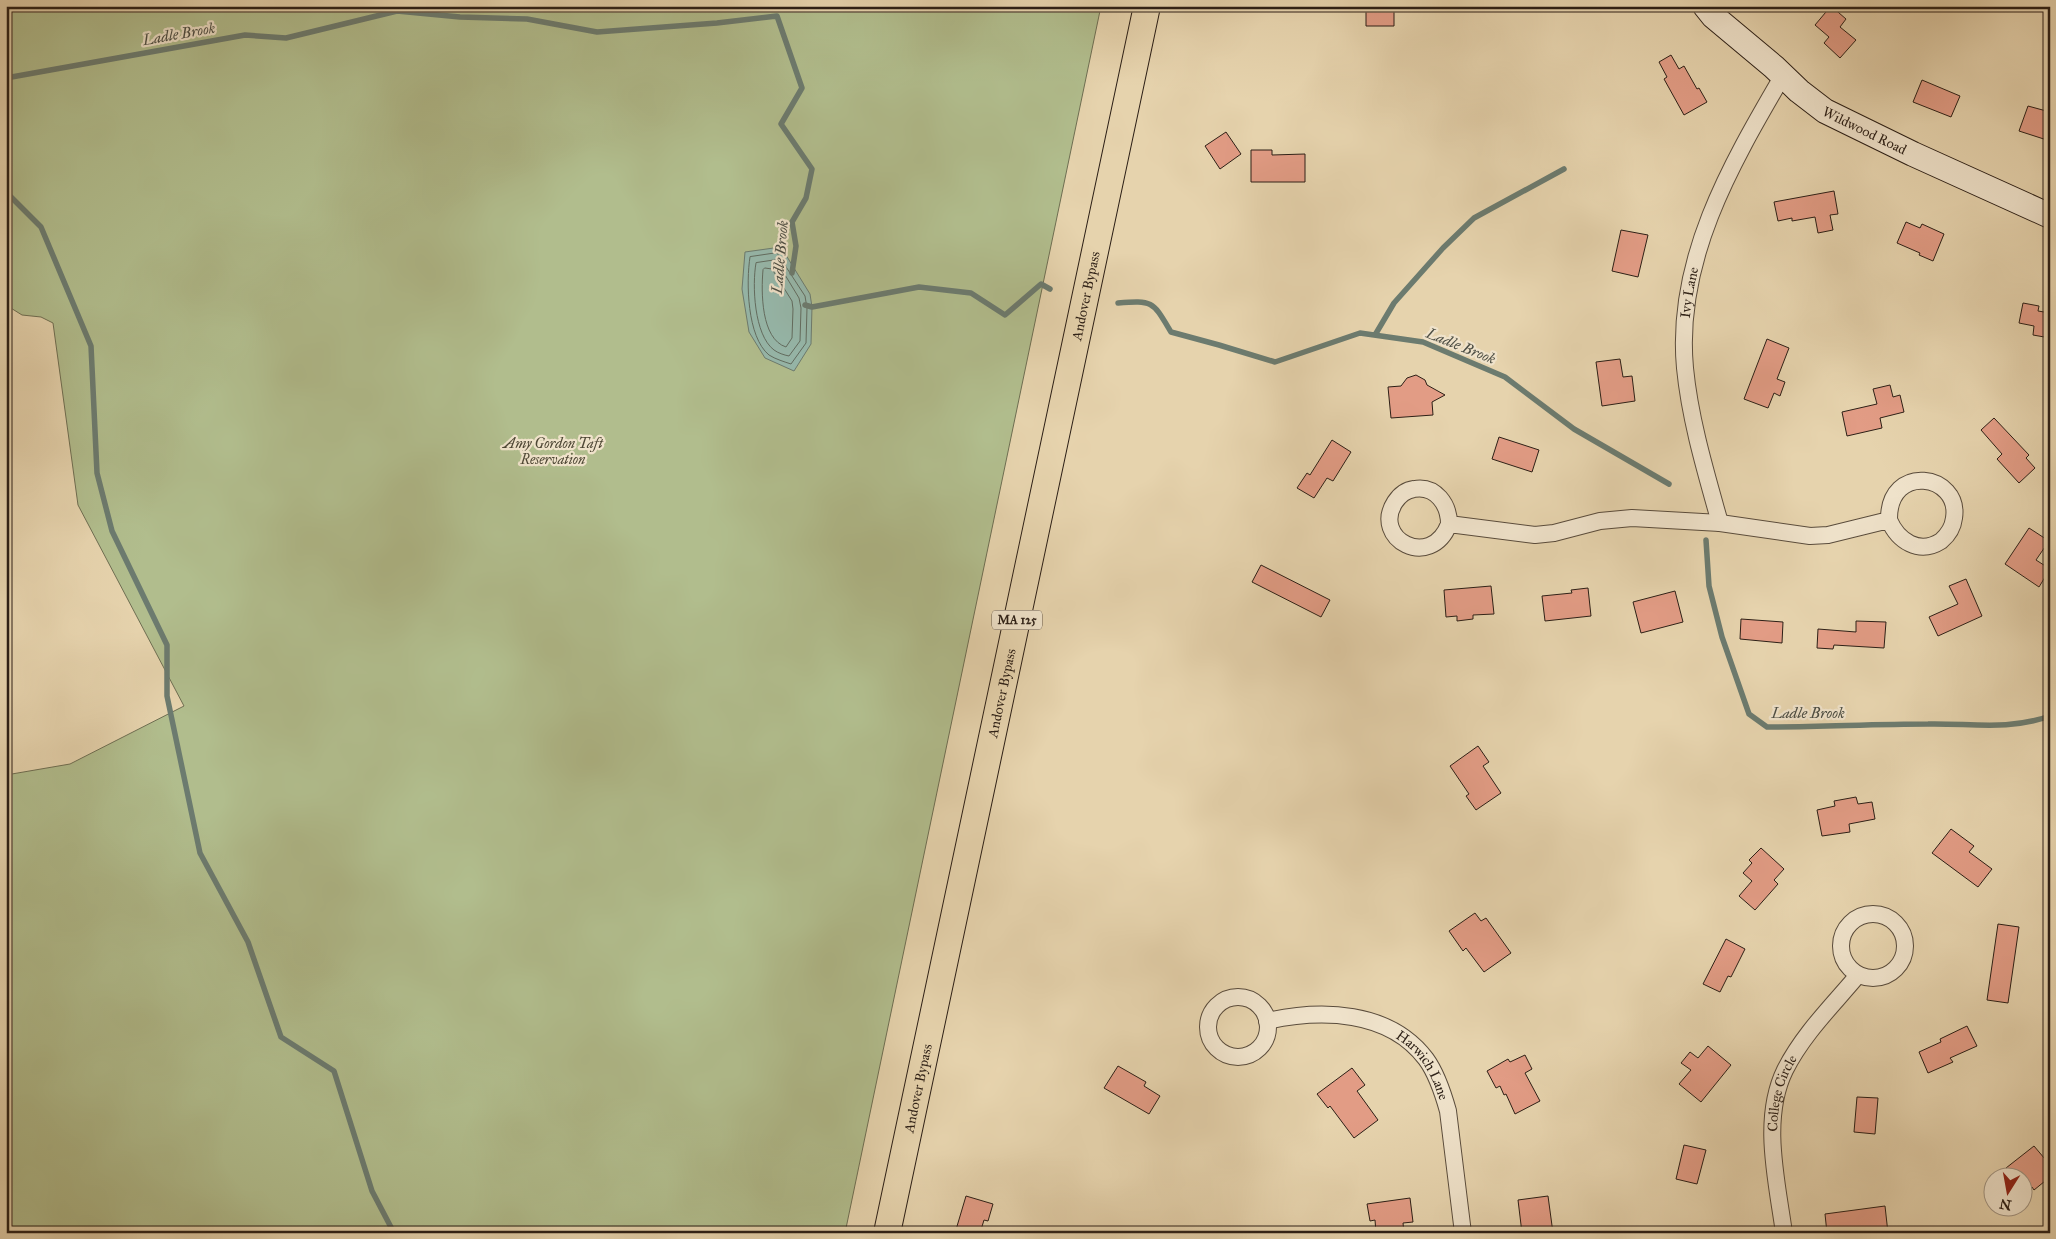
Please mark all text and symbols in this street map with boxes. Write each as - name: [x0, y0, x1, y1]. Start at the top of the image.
- water label: Ladle Brook: [140, 19, 217, 49]
- street label: Wildwood Road: [1820, 103, 1909, 158]
- water label: Ladle Brook: [768, 219, 792, 295]
- street label: Andover Bypass: [1068, 250, 1103, 343]
- street label: Ivy Lane: [1676, 265, 1702, 319]
- water label: Ladle Brook: [1423, 324, 1499, 368]
- park label: Amy Gordon Taft Reservation: [501, 435, 604, 468]
- road number: MA 125: [992, 610, 1042, 630]
- street label: Andover Bypass: [984, 647, 1019, 740]
- water label: Ladle Brook: [1770, 704, 1845, 722]
- street label: Harwich Lane: [1393, 1026, 1453, 1102]
- street label: Andover Bypass: [900, 1042, 935, 1135]
- street label: College Circle: [1764, 1051, 1800, 1132]
- north arrow: [1984, 1166, 2034, 1216]
- text: N: [1998, 1195, 2013, 1214]

